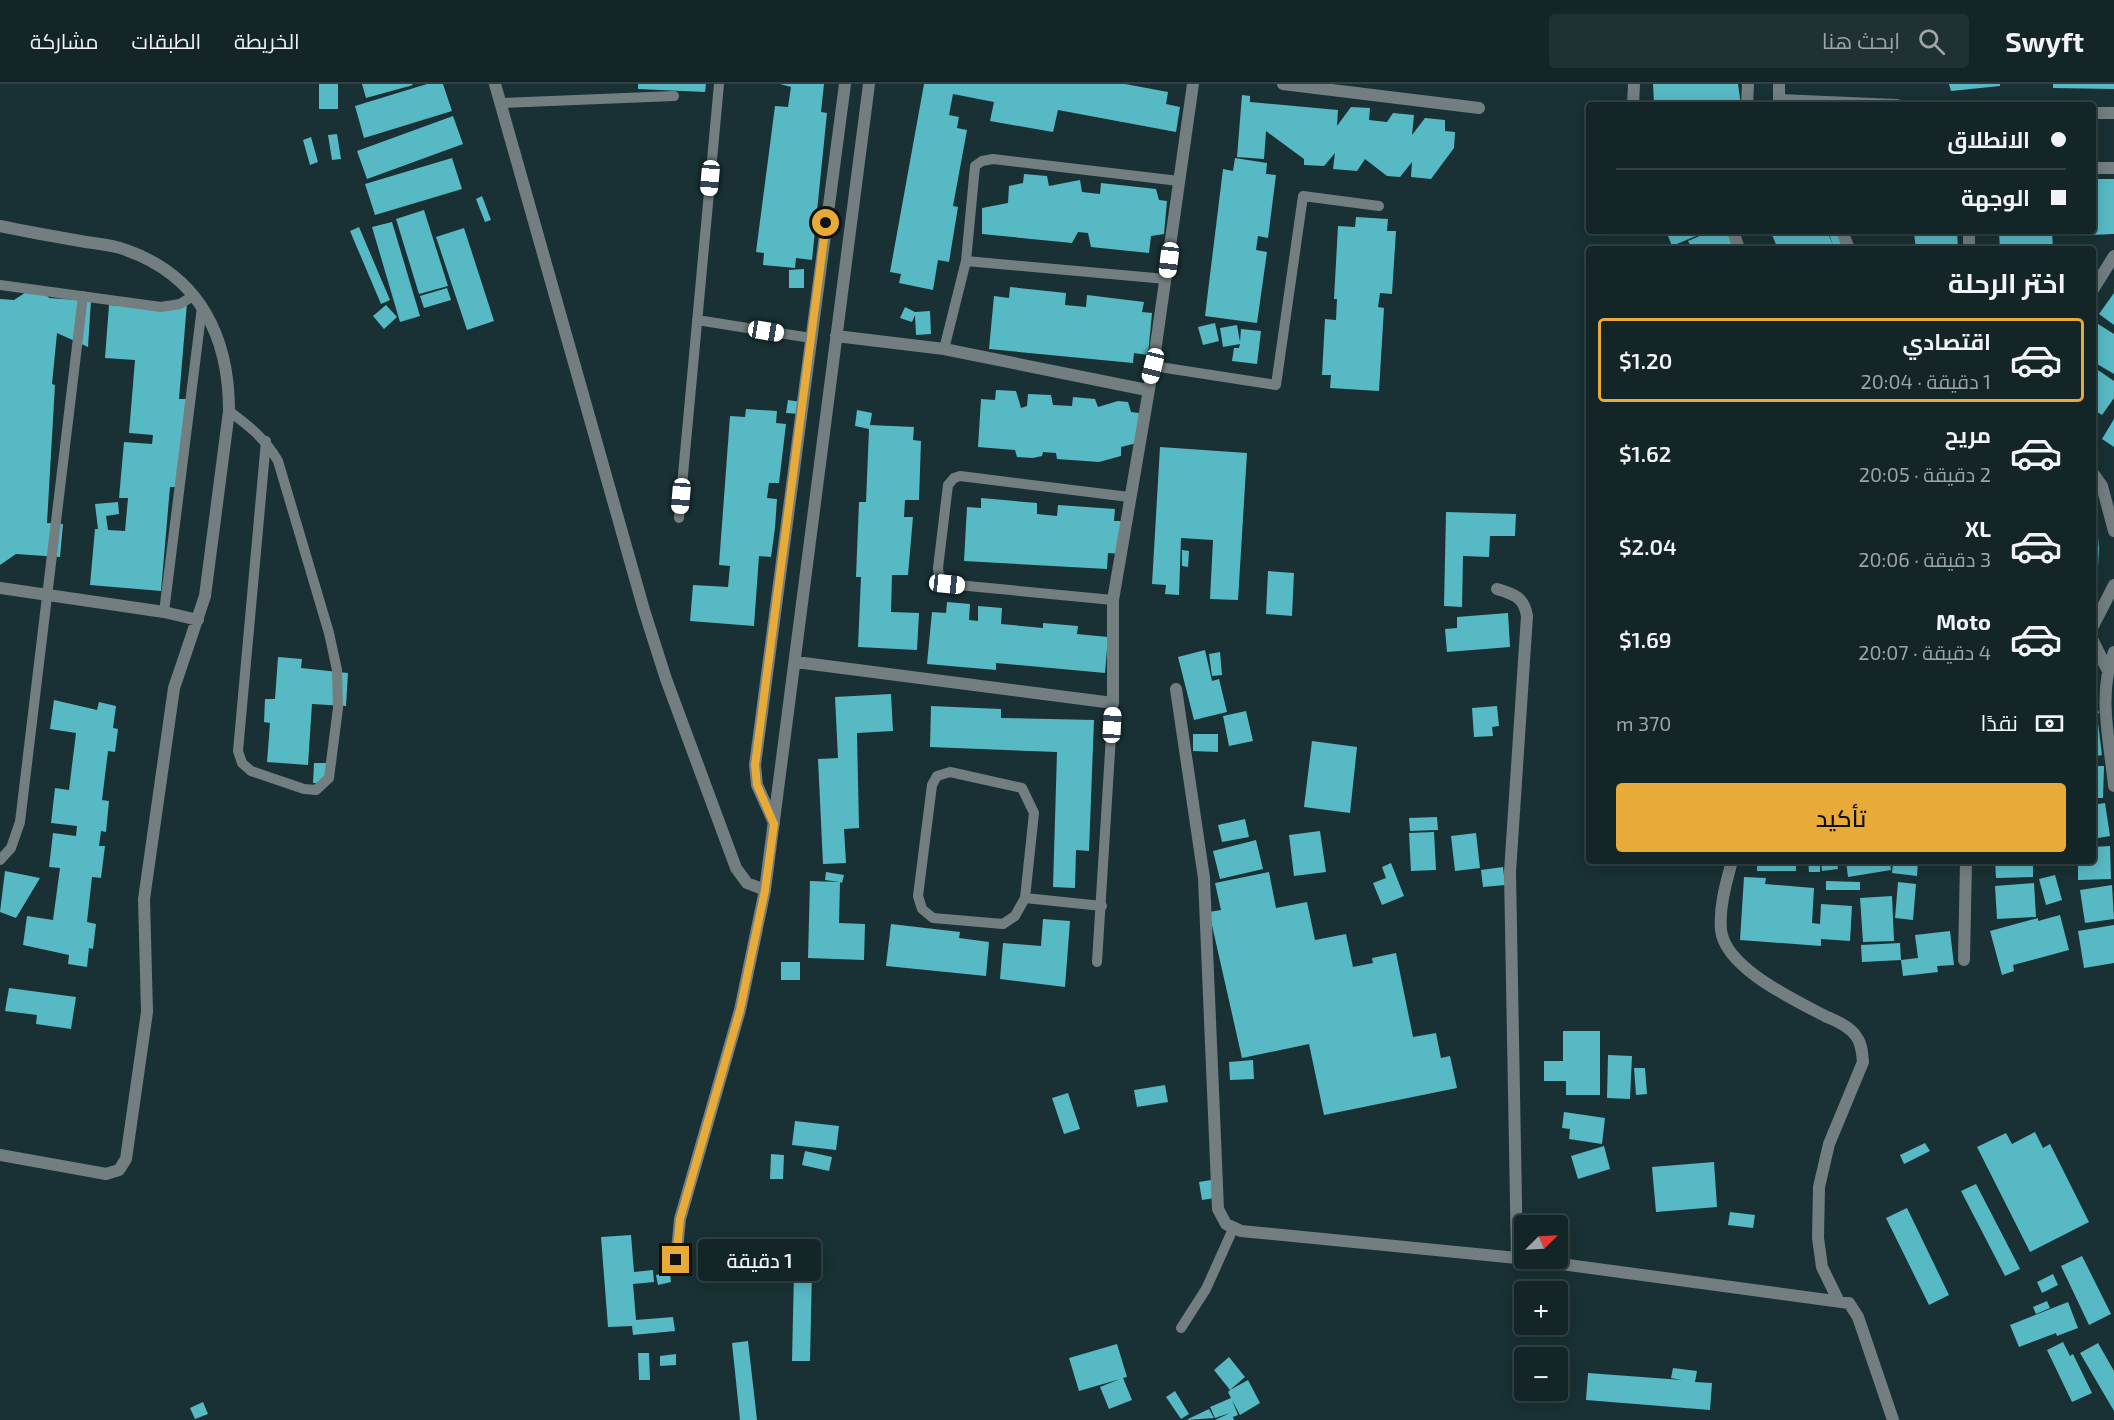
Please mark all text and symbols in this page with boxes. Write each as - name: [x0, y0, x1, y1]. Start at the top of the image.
- search box: [1549, 14, 1969, 68]
- text: Swyft: [2005, 24, 2084, 58]
- icon: search: [1915, 25, 1948, 58]
- text: ابحث هنا: [1822, 27, 1900, 53]
- text: مشاركة: [30, 28, 99, 53]
- text: الطبقات: [132, 28, 201, 53]
- text: الخريطة: [234, 28, 300, 53]
- text: الانطلاق: [1947, 126, 2030, 152]
- car: [699, 159, 721, 197]
- text: الوجهة: [1961, 184, 2030, 210]
- route start: [812, 209, 839, 236]
- car: [1158, 241, 1180, 279]
- text: اختر الرحلة: [1948, 266, 2066, 298]
- car: [747, 319, 785, 343]
- text: اقتصادي: [1902, 328, 1991, 354]
- icon: car: [2009, 333, 2063, 387]
- car: [1140, 346, 1166, 386]
- text: $1.20: [1619, 347, 1672, 373]
- text: 1 دقيقة · 20:04: [1861, 369, 1991, 393]
- text: مريح: [1945, 421, 1991, 447]
- icon: car: [2009, 426, 2063, 480]
- text: $1.62: [1619, 440, 1671, 466]
- text: 2 دقيقة · 20:05: [1859, 462, 1991, 486]
- car: [670, 477, 692, 515]
- text: XL: [1965, 515, 1991, 541]
- icon: car: [2009, 519, 2063, 573]
- text: $2.04: [1619, 533, 1677, 559]
- text: 3 دقيقة · 20:06: [1858, 547, 1991, 571]
- car: [928, 573, 966, 595]
- text: Moto: [1936, 608, 1991, 634]
- icon: car: [2009, 612, 2063, 666]
- text: $1.69: [1619, 626, 1672, 652]
- text: 4 دقيقة · 20:07: [1858, 640, 1991, 664]
- car: [1102, 707, 1122, 743]
- icon: cash: [2033, 707, 2066, 740]
- text: نقدًا: [1980, 709, 2018, 735]
- text: 370 m: [1616, 711, 1671, 735]
- button: تأكيد: [1616, 783, 2066, 852]
- north arrow: [1514, 1215, 1568, 1269]
- map controls: [1514, 1215, 1568, 1401]
- callout: 1 دقيقة: [697, 1239, 820, 1281]
- route end: [662, 1246, 689, 1273]
- text: 1 دقيقة: [726, 1248, 793, 1272]
- button: +: [1514, 1281, 1568, 1335]
- button: −: [1514, 1347, 1568, 1401]

